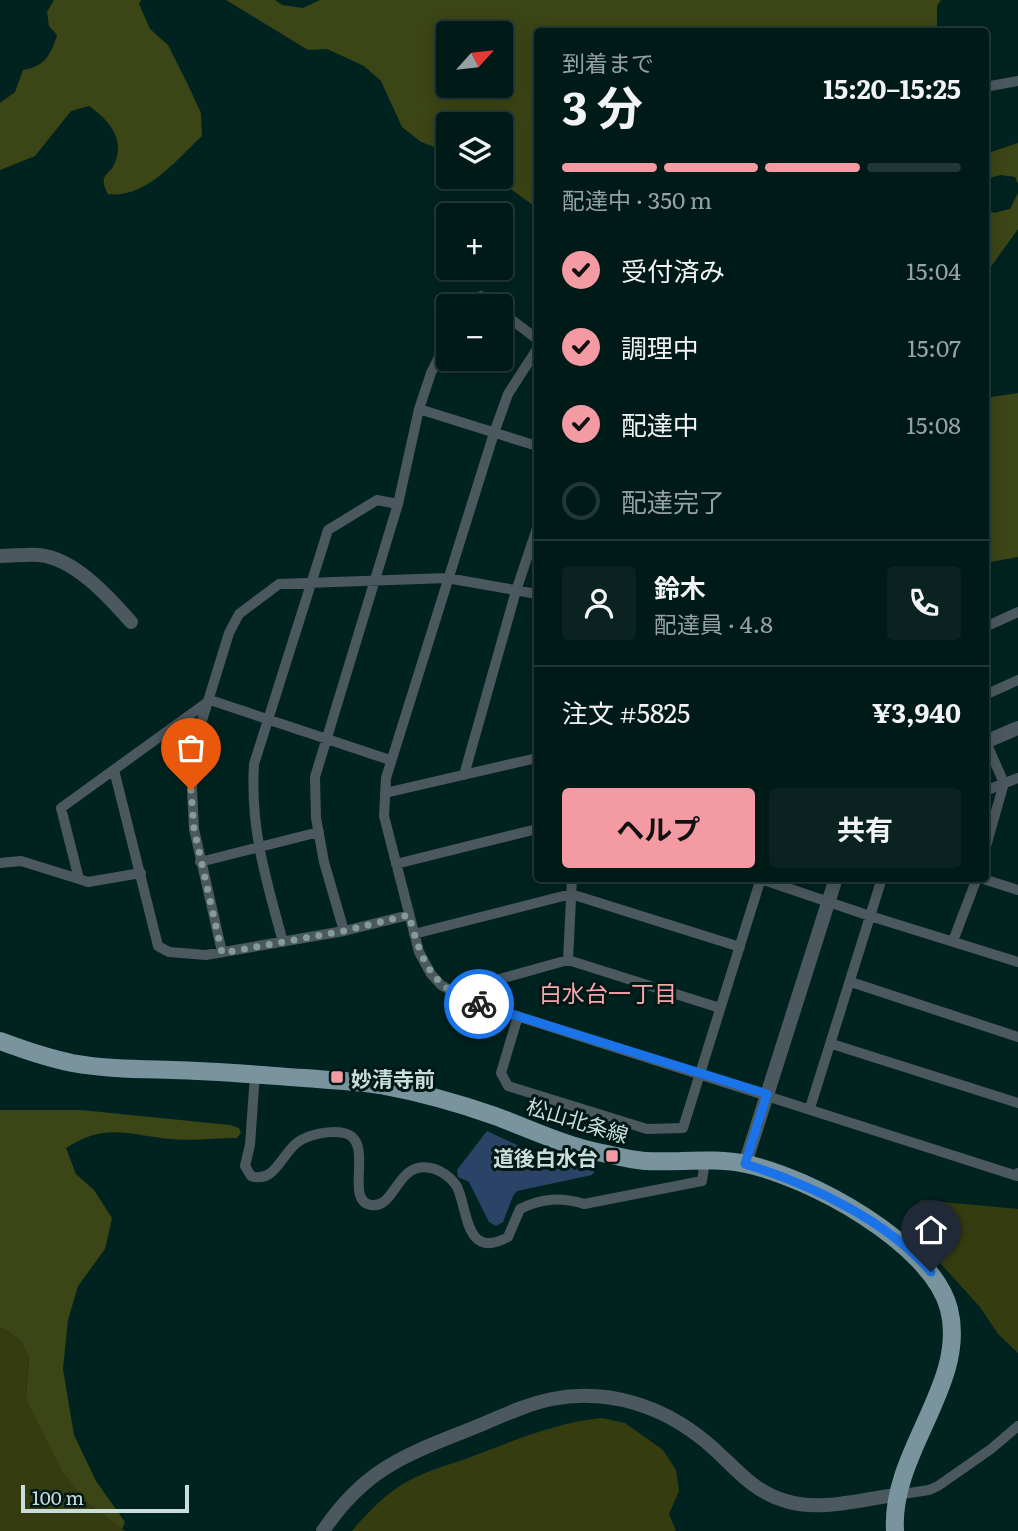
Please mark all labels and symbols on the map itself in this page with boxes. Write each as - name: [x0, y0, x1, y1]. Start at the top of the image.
- north arrow: [436, 21, 513, 98]
- pin: [161, 718, 221, 790]
- courier: [444, 969, 514, 1039]
- district label: 白水台一丁目: [539, 975, 677, 1009]
- place label: 妙清寺前: [351, 1062, 435, 1093]
- marker: 妙清寺前: [329, 1069, 345, 1085]
- street label: 松山北条線: [523, 1089, 633, 1149]
- place label: 道後白水台: [493, 1141, 598, 1172]
- marker: 道後白水台: [604, 1148, 620, 1164]
- pin: [901, 1200, 961, 1272]
- scale bar: [21, 1482, 189, 1514]

